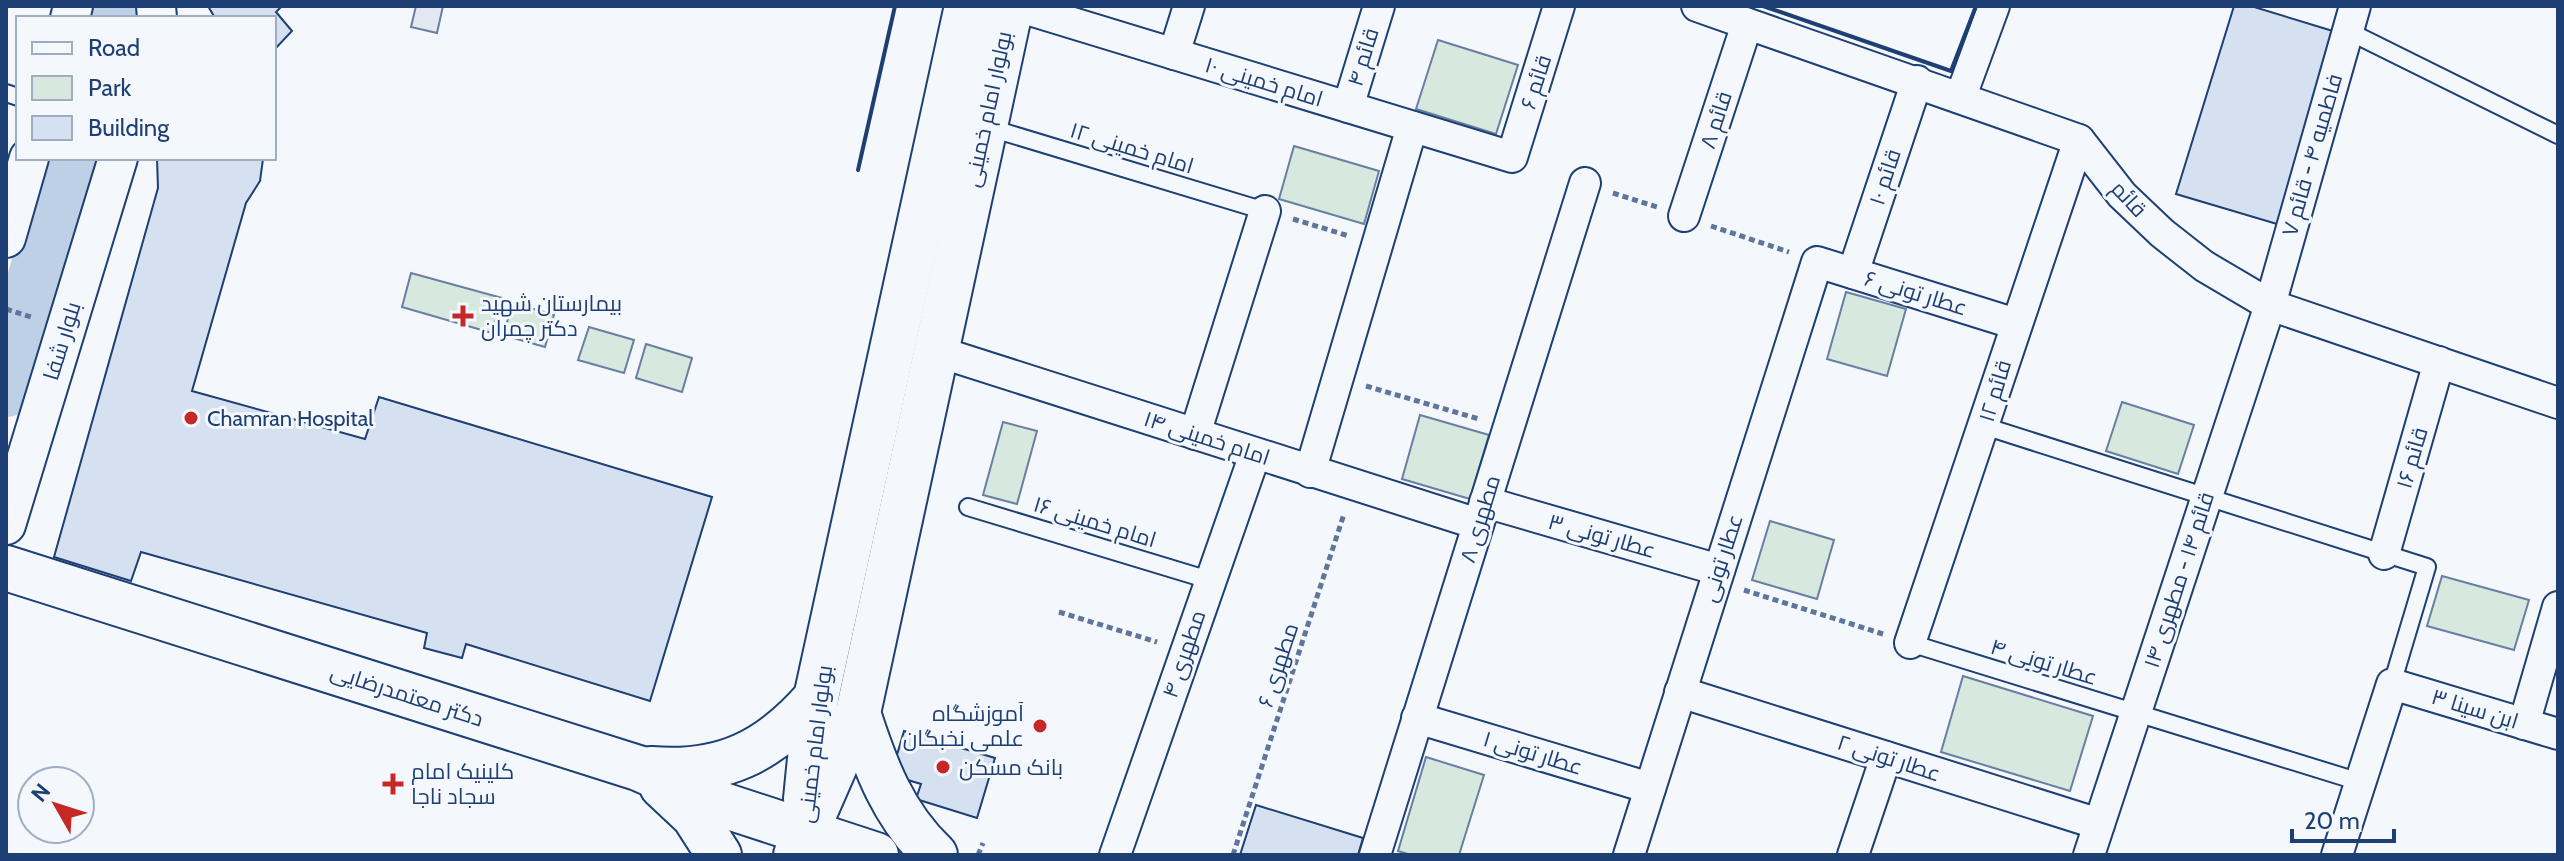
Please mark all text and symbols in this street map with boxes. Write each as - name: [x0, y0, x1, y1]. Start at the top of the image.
- legend: [16, 16, 276, 160]
- street label: قائم ۴: [1341, 24, 1387, 90]
- street label: بولوار امام خمینی: [958, 29, 1020, 190]
- text: Road: [88, 33, 140, 62]
- street label: امام خمینی ۱۰: [1201, 51, 1326, 115]
- street label: قائم ۶: [1515, 51, 1559, 113]
- street label: فاطمیه ۴ - قائم ۷: [2276, 71, 2350, 240]
- text: Park: [88, 73, 131, 102]
- street label: قائم ۸: [1694, 88, 1740, 153]
- text: Building: [88, 113, 170, 142]
- street label: امام خمینی ۱۲: [1066, 116, 1197, 182]
- street label: قائم ۱۰: [1863, 145, 1909, 209]
- street label: قائم: [2104, 175, 2153, 224]
- street label: عطار تونی ۶: [1861, 265, 1971, 321]
- place label: بیمارستان شهید دکتر چمران: [481, 290, 622, 343]
- street label: بلوار شفا: [37, 298, 87, 384]
- marker: بیمارستان شهید دکتر چمران: [452, 305, 474, 327]
- street label: قائم ۱۲: [1973, 357, 2019, 426]
- place label: Chamran Hospital: [207, 405, 374, 432]
- street label: امام خمینی ۱۴: [1140, 405, 1273, 473]
- marker: Chamran Hospital: [182, 409, 200, 427]
- street label: قائم ۱۶: [2390, 424, 2436, 492]
- street label: مطهری ۸: [1454, 472, 1506, 566]
- street label: قائم ۱۴ - مطهری ۱۴: [2138, 489, 2222, 672]
- street label: امام خمینی ۱۶: [1030, 491, 1160, 555]
- street label: عطار تونی ۳: [1545, 508, 1659, 564]
- street label: عطار تونی: [1695, 511, 1749, 605]
- street label: مطهری ۴: [1156, 607, 1212, 701]
- street label: مطهری ۶: [1252, 619, 1304, 711]
- street label: عطار تونی ۴: [1987, 633, 2101, 691]
- street label: دکتر معتمد‌رضایی: [327, 658, 487, 732]
- street label: بولوار امام خمینی: [792, 664, 840, 825]
- street label: ابن سینا ۳: [2428, 683, 2522, 735]
- place label: آموزشگاه علمی نخبگان: [903, 700, 1024, 752]
- marker: آموزشگاه علمی نخبگان: [1031, 717, 1049, 735]
- street label: عطار تونی ۱: [1480, 725, 1586, 781]
- street label: عطار تونی ۲: [1834, 729, 1944, 787]
- place label: بانک مسکن: [959, 754, 1063, 781]
- place label: کلینیک امام سجاد ناجا: [411, 758, 514, 810]
- marker: بانک مسکن: [934, 758, 952, 776]
- north arrow: [16, 765, 96, 845]
- marker: کلینیک امام سجاد ناجا: [382, 773, 404, 795]
- text: N: [25, 778, 56, 807]
- scale bar: [2292, 793, 2394, 843]
- text: 20 m: [2304, 806, 2360, 835]

